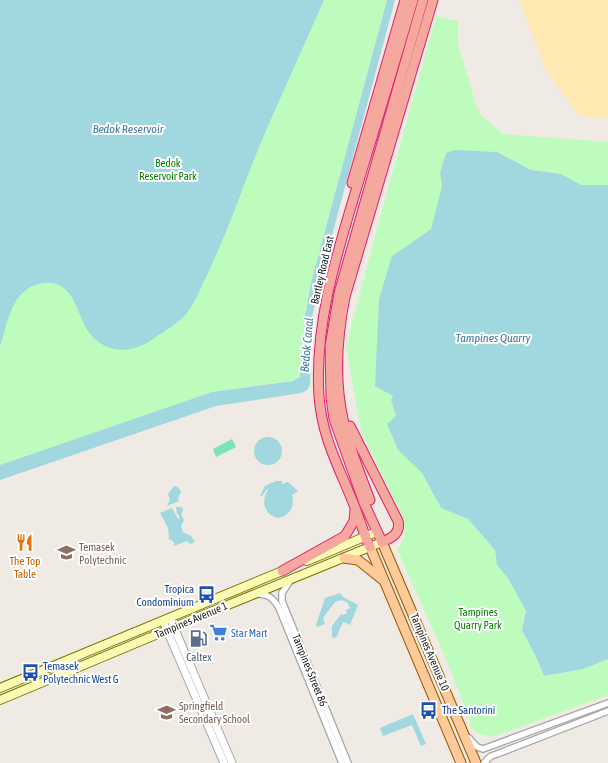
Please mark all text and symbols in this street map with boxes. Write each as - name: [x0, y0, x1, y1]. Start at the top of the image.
- water label: Bedok Reservoir: [93, 122, 164, 136]
- park label: Bedok Reservoir Park: [139, 157, 197, 182]
- street label: Bartley Road East: [308, 235, 336, 305]
- water label: Bedok Canal: [298, 317, 316, 373]
- water label: Tampines Quarry: [456, 331, 530, 345]
- restaurant icon: The Top Table: [15, 533, 35, 553]
- place label: Temasek Polytechnic: [79, 541, 127, 566]
- school or university icon: Temasek Polytechnic: [56, 543, 76, 563]
- place label: The Top Table: [10, 555, 41, 580]
- place label: Tropica Condominium: [137, 583, 194, 608]
- bus stop icon: Tropica Condominium: [197, 585, 217, 605]
- street label: Tampines Avenue 1: [153, 599, 229, 641]
- park label: Tampines Quarry Park: [454, 606, 502, 631]
- street label: Tampines Avenue 10: [408, 612, 452, 692]
- supermarket icon: Star Mart: [208, 623, 228, 643]
- place label: Star Mart: [231, 627, 267, 639]
- fuel station icon: Caltex: [189, 629, 209, 649]
- street label: Tampines Street 86: [290, 632, 330, 708]
- place label: Caltex: [186, 651, 212, 663]
- place label: Temasek Polytechnic West G: [43, 660, 119, 685]
- bus stop icon: Temasek Polytechnic West G: [20, 662, 40, 682]
- place label: Springfield Secondary School: [179, 700, 250, 725]
- bus stop icon: The Santorini: [419, 700, 439, 720]
- school or university icon: Springfield Secondary School: [156, 702, 176, 722]
- place label: The Santorini: [442, 704, 495, 716]

